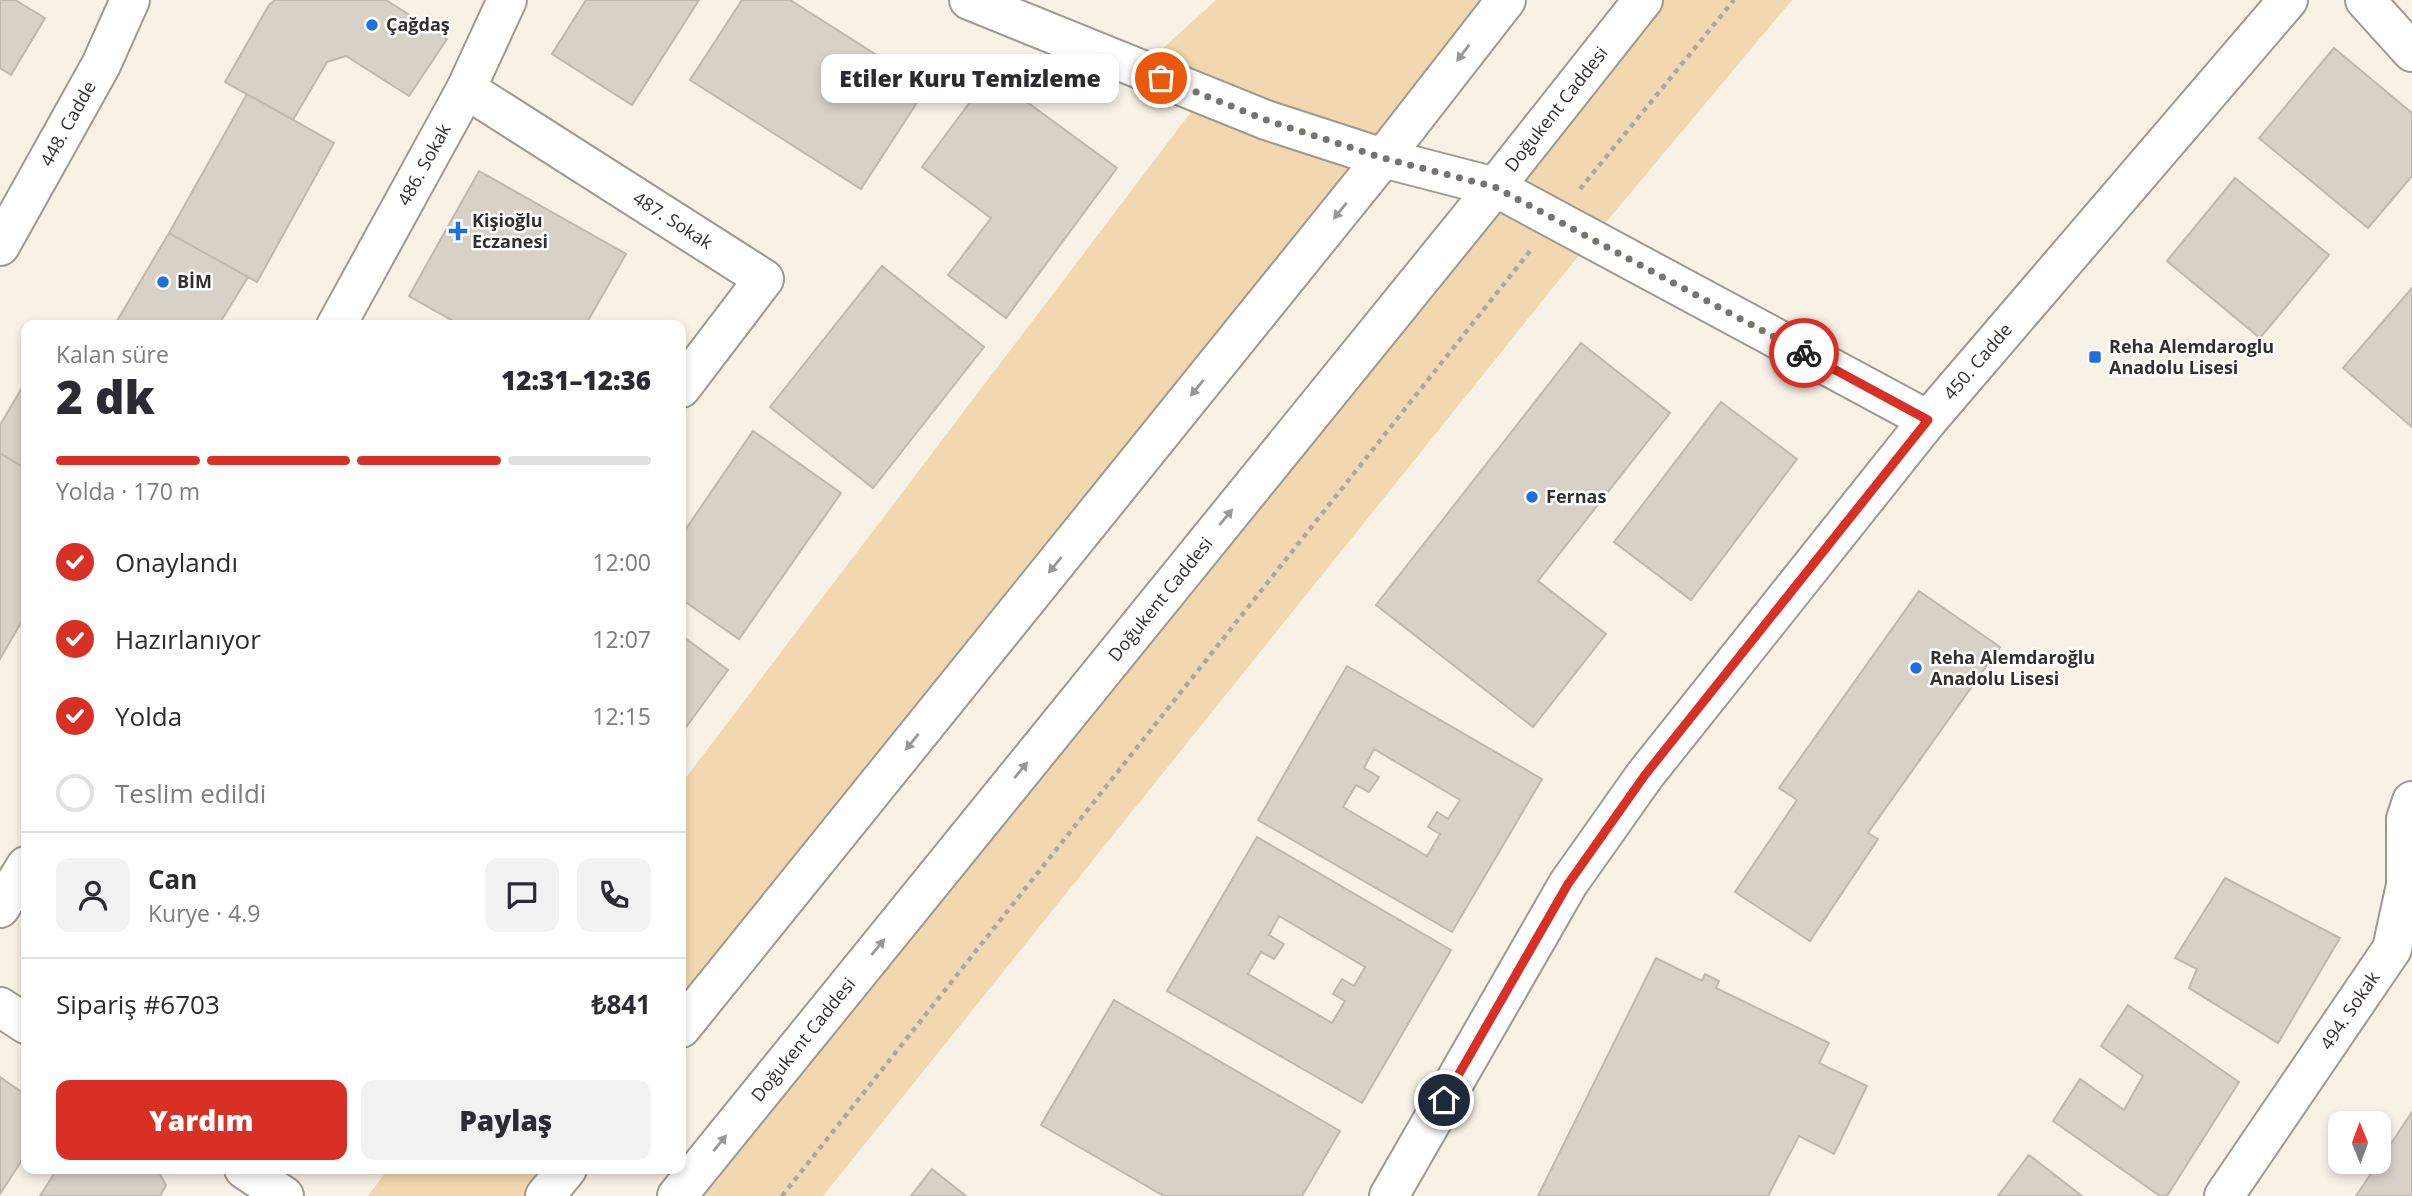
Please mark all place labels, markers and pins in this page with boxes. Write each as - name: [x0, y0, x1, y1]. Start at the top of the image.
- place label: Çağdaş: [386, 12, 450, 36]
- marker: Çağdaş: [364, 17, 380, 33]
- pin: [1131, 48, 1191, 108]
- callout: Etiler Kuru Temizleme: [822, 54, 1119, 102]
- place label: Kişioğlu Eczanesi: [472, 208, 548, 253]
- marker: Kişioğlu Eczanesi: [450, 223, 466, 239]
- place label: BİM: [177, 269, 212, 293]
- marker: BİM: [155, 274, 171, 290]
- place label: Reha Alemdaroglu Anadolu Lisesi: [2109, 334, 2274, 379]
- marker: Reha Alemdaroglu Anadolu Lisesi: [2087, 349, 2103, 365]
- place label: Fernas: [1546, 484, 1606, 508]
- marker: Fernas: [1524, 489, 1540, 505]
- place label: Reha Alemdaroğlu Anadolu Lisesi: [1930, 645, 2095, 690]
- marker: Reha Alemdaroğlu Anadolu Lisesi: [1908, 660, 1924, 676]
- pin: [1414, 1070, 1474, 1130]

